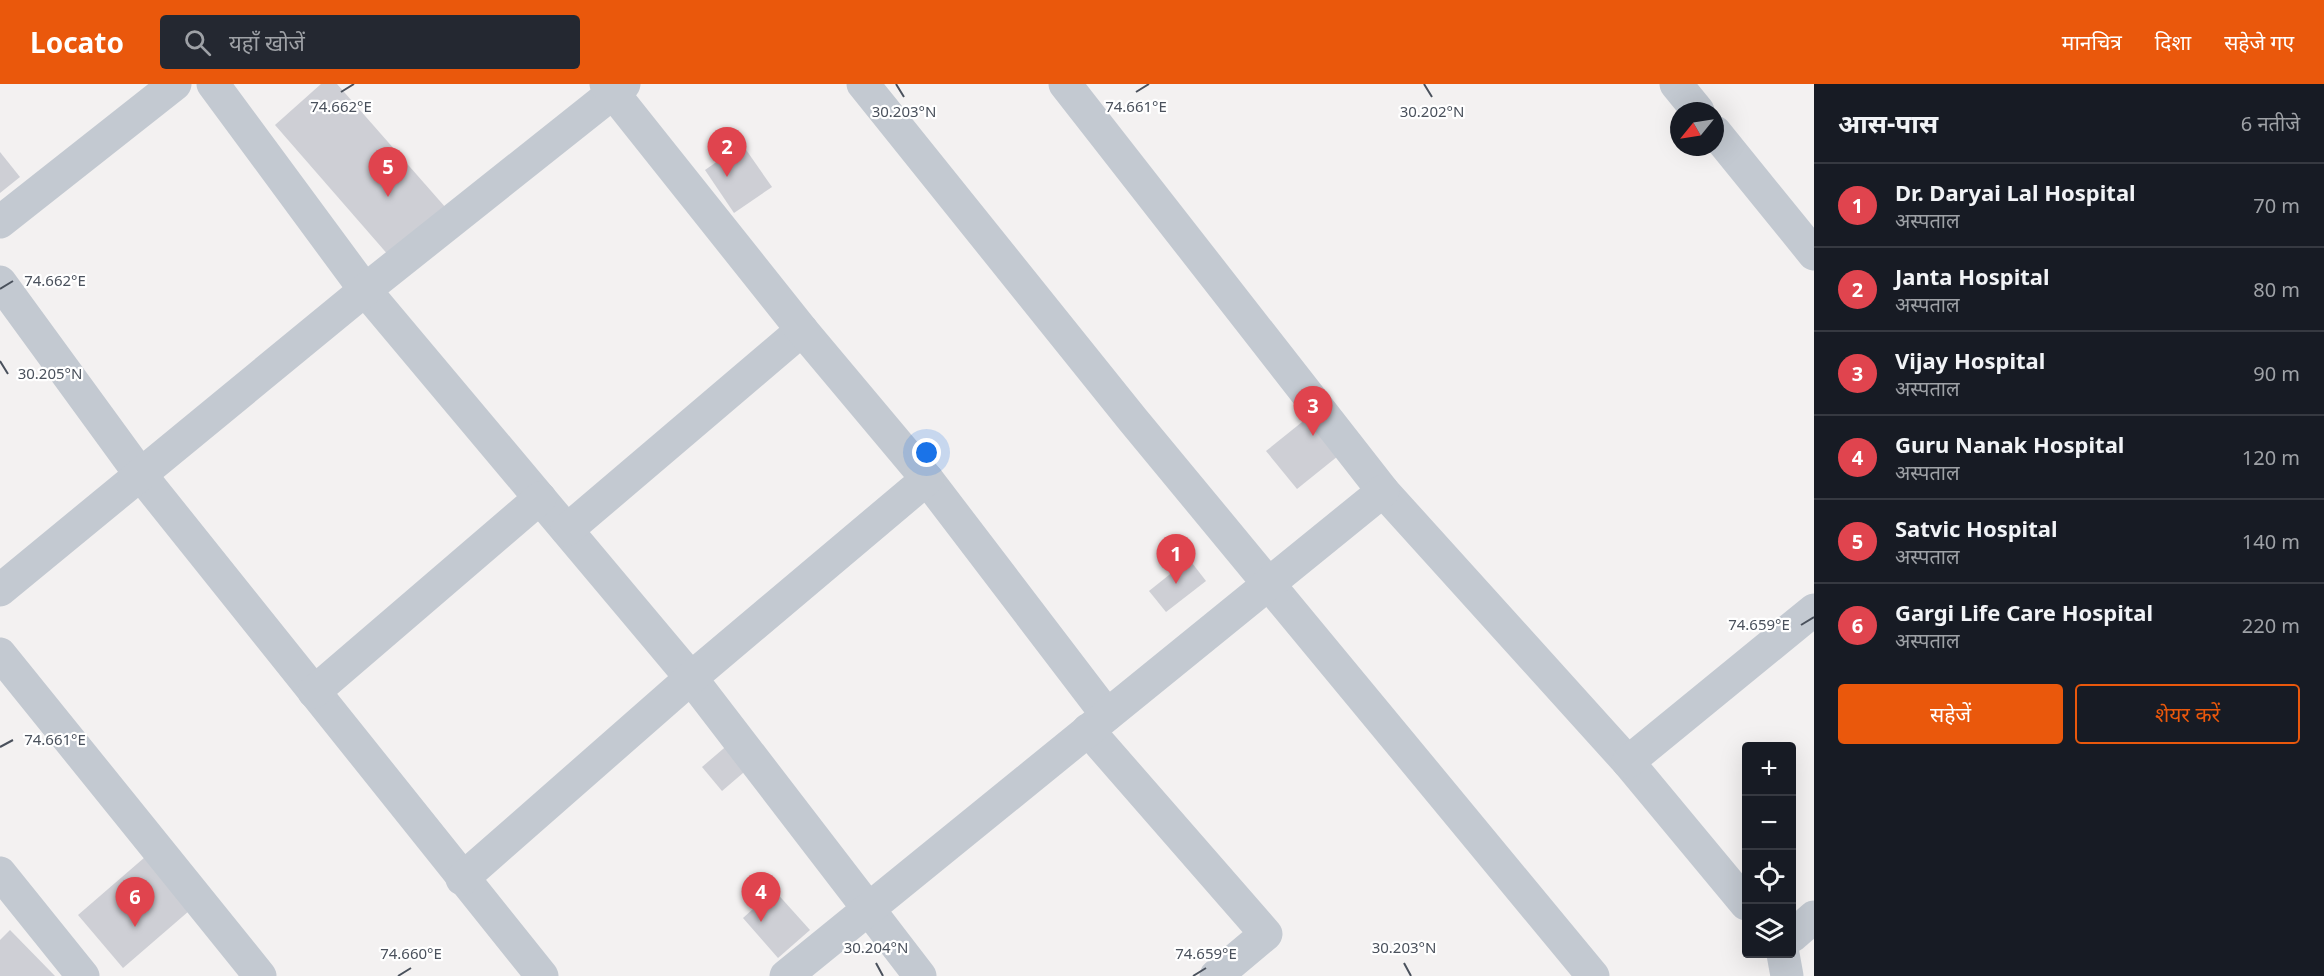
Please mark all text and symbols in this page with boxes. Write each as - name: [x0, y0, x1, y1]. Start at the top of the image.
- search box: [160, 15, 580, 69]
- text: Locato: [30, 23, 124, 61]
- icon: search: [181, 26, 214, 59]
- text: यहाँ खोजें: [229, 27, 305, 57]
- text: मानचित्र: [2062, 28, 2122, 56]
- text: दिशा: [2155, 28, 2191, 56]
- text: सहेजे गए: [2224, 28, 2294, 56]
- text: 74.662°E: [310, 96, 372, 116]
- text: 74.661°E: [1105, 96, 1167, 116]
- text: 30.203°N: [872, 101, 936, 121]
- text: 30.202°N: [1400, 101, 1464, 121]
- north arrow: [1670, 102, 1724, 156]
- text: आस-पास: [1838, 105, 1938, 141]
- text: 6 नतीजे: [2241, 110, 2300, 137]
- pin: 2: [708, 128, 746, 177]
- pin: 5: [368, 147, 408, 197]
- text: Dr. Daryai Lal Hospital: [1895, 177, 2136, 207]
- text: 1: [1852, 192, 1863, 219]
- text: 70 m: [2253, 192, 2300, 219]
- text: अस्पताल: [1895, 207, 1960, 234]
- text: Janta Hospital: [1895, 261, 2050, 291]
- text: 74.662°E: [24, 270, 86, 290]
- text: 2: [1852, 276, 1863, 303]
- text: 80 m: [2253, 276, 2300, 303]
- text: अस्पताल: [1895, 291, 1960, 318]
- text: Vijay Hospital: [1895, 345, 2045, 375]
- text: 3: [1852, 360, 1863, 387]
- text: 90 m: [2253, 360, 2300, 387]
- text: 30.205°N: [18, 363, 82, 383]
- text: अस्पताल: [1895, 375, 1960, 402]
- pin: 3: [1294, 386, 1332, 436]
- text: Guru Nanak Hospital: [1895, 429, 2124, 459]
- your location: [912, 438, 941, 467]
- text: 4: [1852, 444, 1863, 471]
- text: 120 m: [2242, 444, 2300, 471]
- text: अस्पताल: [1895, 459, 1960, 486]
- text: Satvic Hospital: [1895, 513, 2057, 543]
- text: 5: [1852, 528, 1863, 555]
- text: 140 m: [2242, 528, 2300, 555]
- pin: 1: [1156, 534, 1196, 584]
- text: अस्पताल: [1895, 543, 1960, 570]
- text: Gargi Life Care Hospital: [1895, 597, 2153, 627]
- text: 6: [1852, 612, 1863, 639]
- text: 220 m: [2242, 612, 2300, 639]
- text: 74.659°E: [1728, 614, 1790, 634]
- text: अस्पताल: [1895, 627, 1960, 654]
- button: सहेजें: [1838, 684, 2063, 744]
- button: शेयर करें: [2075, 684, 2300, 744]
- text: 74.661°E: [24, 729, 86, 749]
- map controls: [1742, 742, 1796, 958]
- button: +: [1742, 742, 1796, 796]
- button: −: [1742, 796, 1796, 850]
- button: locate: [1742, 850, 1796, 904]
- pin: 4: [742, 872, 780, 922]
- pin: 6: [116, 878, 154, 927]
- button: layers: [1742, 904, 1796, 958]
- text: 30.204°N: [844, 937, 908, 957]
- text: 30.203°N: [1372, 937, 1436, 957]
- text: 74.660°E: [380, 943, 442, 963]
- text: 74.659°E: [1175, 943, 1237, 963]

